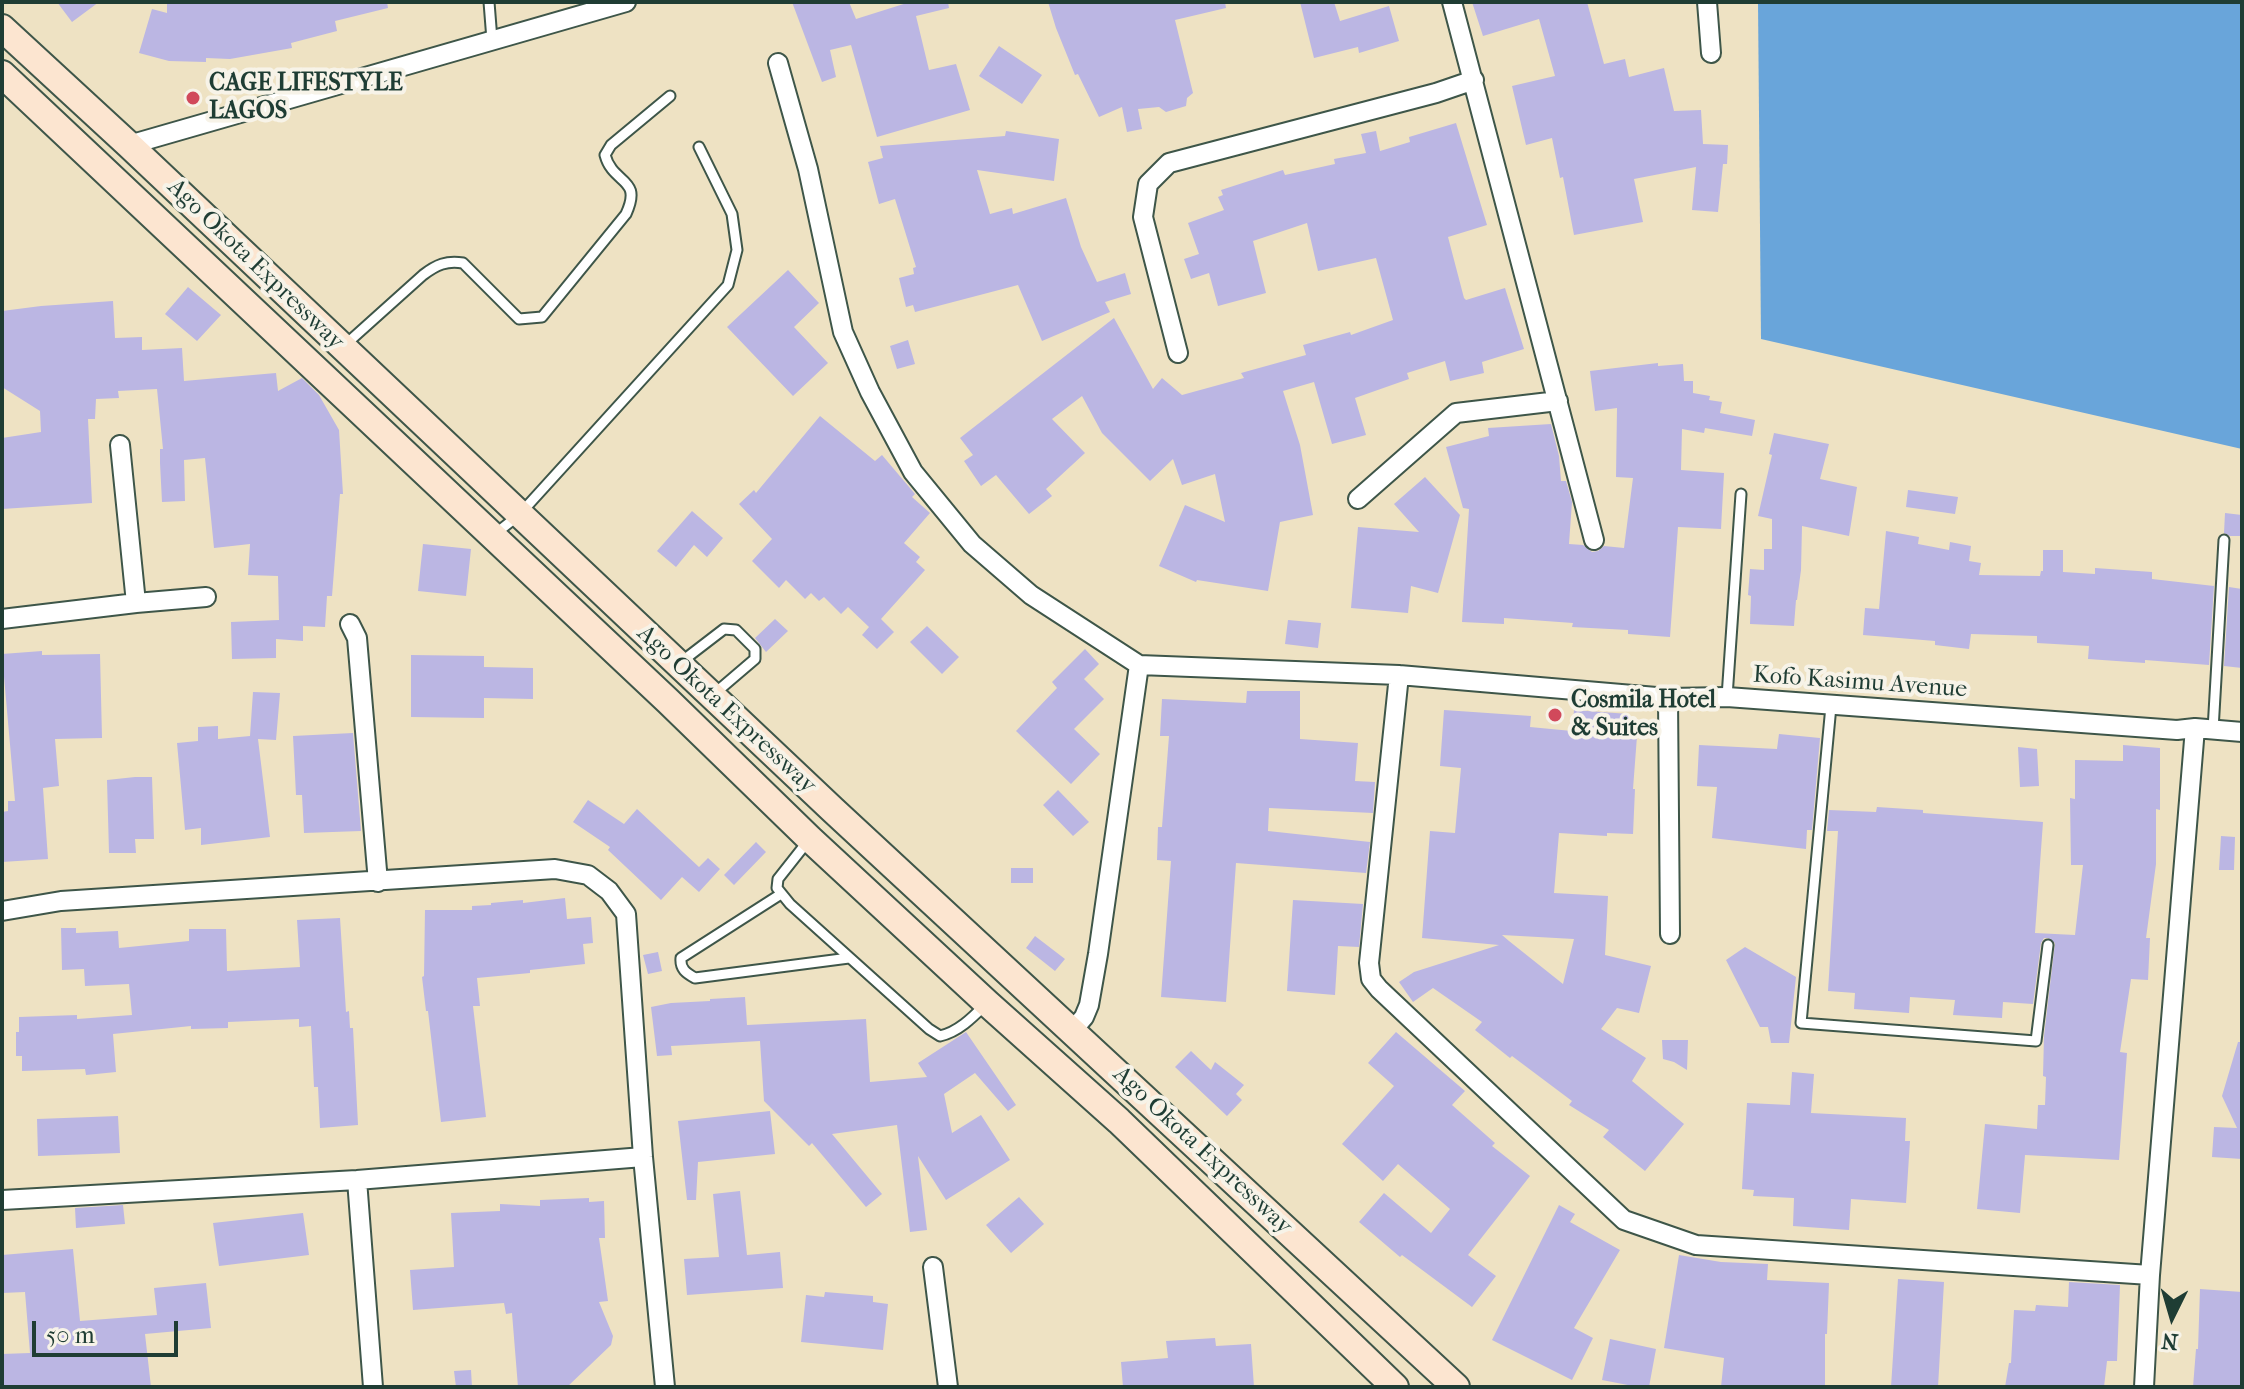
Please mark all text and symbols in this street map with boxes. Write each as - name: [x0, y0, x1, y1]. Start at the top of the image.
- place label: CAGE LIFESTYLE LAGOS: [209, 70, 403, 126]
- marker: CAGE LIFESTYLE LAGOS: [184, 89, 202, 107]
- street label: Ago Okota Expressway: [161, 173, 349, 357]
- street label: Ago Okota Expressway: [631, 620, 821, 800]
- street label: Kofo Kasimu Avenue: [1752, 661, 1968, 705]
- place label: Cosmila Hotel & Suites: [1571, 687, 1716, 743]
- marker: Cosmila Hotel & Suites: [1546, 706, 1564, 724]
- street label: Ago Okota Expressway: [1107, 1061, 1297, 1241]
- north arrow: [2132, 1277, 2212, 1357]
- scale bar: [36, 1305, 182, 1355]
- text: 50 m: [46, 1321, 95, 1349]
- text: N: [2160, 1327, 2179, 1355]

